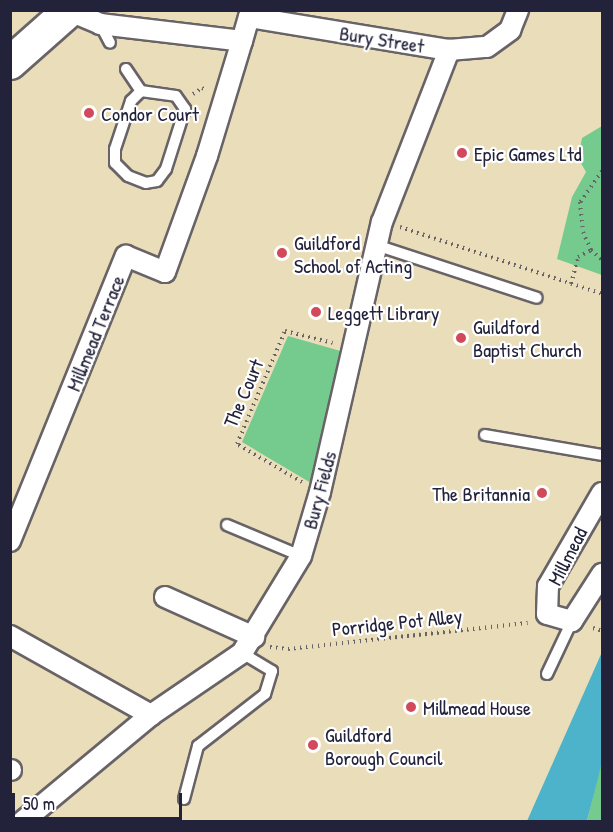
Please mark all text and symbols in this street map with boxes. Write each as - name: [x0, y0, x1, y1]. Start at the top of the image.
- street label: Bury Street: [338, 20, 426, 58]
- place label: Condor Court: [101, 101, 199, 125]
- marker: Condor Court: [82, 106, 96, 120]
- place label: Epic Games Ltd: [474, 141, 582, 165]
- marker: Epic Games Ltd: [455, 146, 469, 160]
- place label: Guildford School of Acting: [294, 230, 412, 277]
- marker: Guildford School of Acting: [275, 246, 289, 260]
- street label: Millmead Terrace: [61, 271, 129, 395]
- place label: Leggett Library: [328, 300, 439, 324]
- marker: Leggett Library: [309, 305, 323, 319]
- place label: Guildford Baptist Church: [473, 314, 581, 361]
- marker: Guildford Baptist Church: [454, 331, 468, 345]
- street label: The Court: [218, 355, 268, 431]
- street label: Bury Fields: [297, 448, 341, 532]
- place label: The Britannia: [432, 481, 530, 505]
- marker: The Britannia: [535, 486, 549, 500]
- street label: Millmead: [542, 523, 592, 589]
- street label: Porridge Pot Alley: [331, 603, 463, 641]
- place label: Millmead House: [423, 695, 531, 719]
- marker: Millmead House: [404, 700, 418, 714]
- place label: Guildford Borough Council: [325, 722, 442, 769]
- marker: Guildford Borough Council: [306, 738, 320, 752]
- scale bar: [15, 781, 184, 819]
- text: 50 m: [23, 791, 55, 816]

